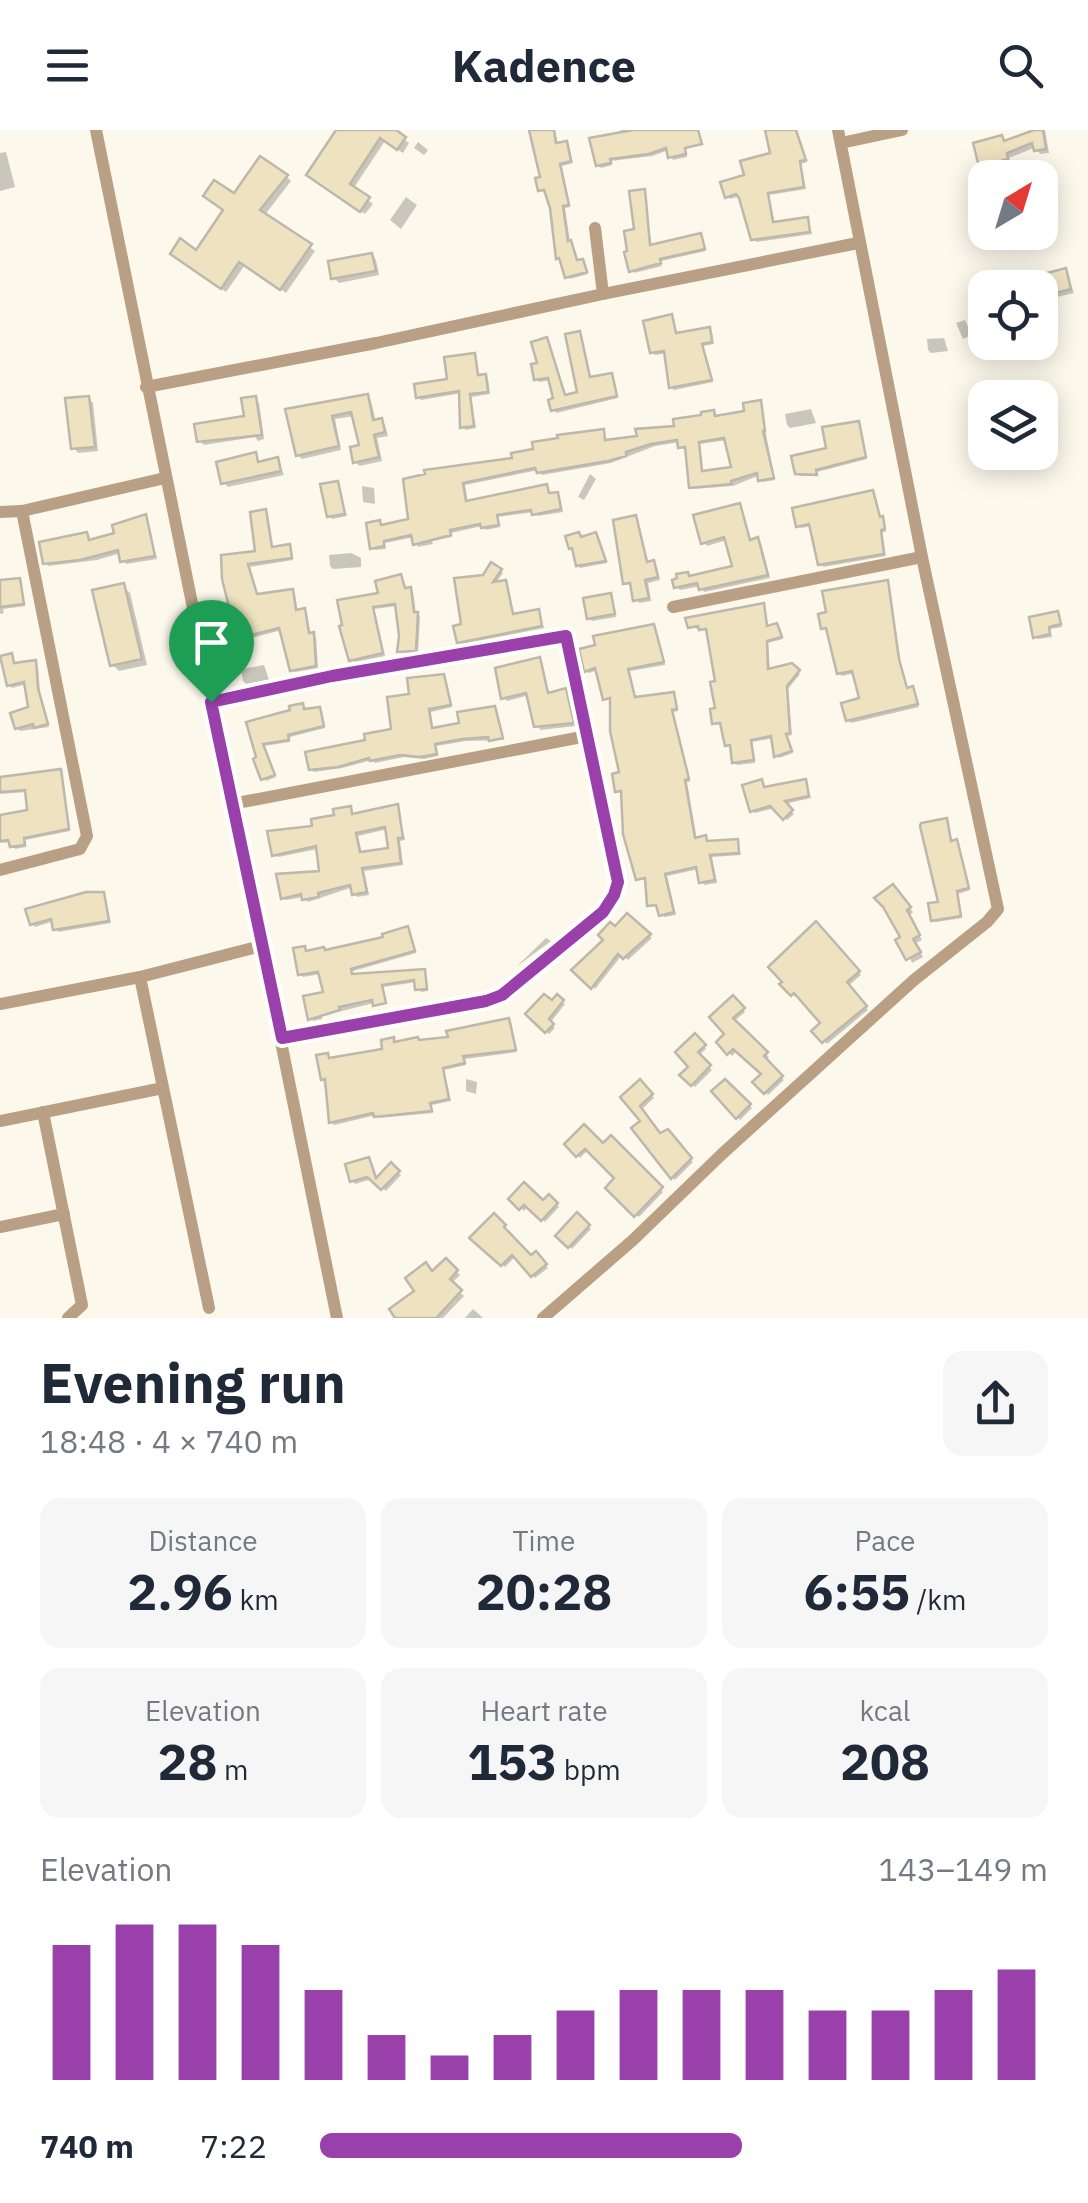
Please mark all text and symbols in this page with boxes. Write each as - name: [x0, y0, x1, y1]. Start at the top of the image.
- text: Kadence: [452, 36, 636, 94]
- icon: menu: [40, 38, 95, 93]
- icon: search: [993, 38, 1048, 93]
- north arrow: [968, 160, 1058, 250]
- map controls: [968, 160, 1058, 470]
- button: locate: [968, 270, 1058, 360]
- button: layers: [968, 380, 1058, 470]
- pin: [169, 600, 254, 703]
- icon: arrive: [184, 615, 239, 670]
- text: Evening run: [40, 1347, 346, 1418]
- button: share: [943, 1351, 1048, 1456]
- text: 18:48 · 4 × 740 m: [40, 1420, 298, 1462]
- text: Distance: [148, 1522, 258, 1559]
- text: Time: [513, 1522, 575, 1559]
- text: Pace: [855, 1522, 915, 1559]
- text: 2.96: [127, 1559, 233, 1624]
- text: 20:28: [476, 1559, 612, 1624]
- text: 6:55: [803, 1559, 910, 1624]
- text: km: [233, 1581, 279, 1618]
- text: /km: [910, 1581, 967, 1618]
- text: Elevation: [145, 1692, 261, 1729]
- text: Heart rate: [480, 1692, 608, 1729]
- text: kcal: [860, 1692, 910, 1729]
- text: 28: [157, 1729, 217, 1794]
- text: 153: [467, 1729, 557, 1794]
- text: 208: [840, 1729, 930, 1794]
- text: m: [217, 1751, 249, 1788]
- text: bpm: [557, 1751, 621, 1788]
- text: Elevation: [40, 1848, 173, 1890]
- text: 143–149 m: [878, 1848, 1048, 1890]
- text: 740 m: [40, 2125, 134, 2167]
- text: 7:22: [200, 2125, 267, 2167]

